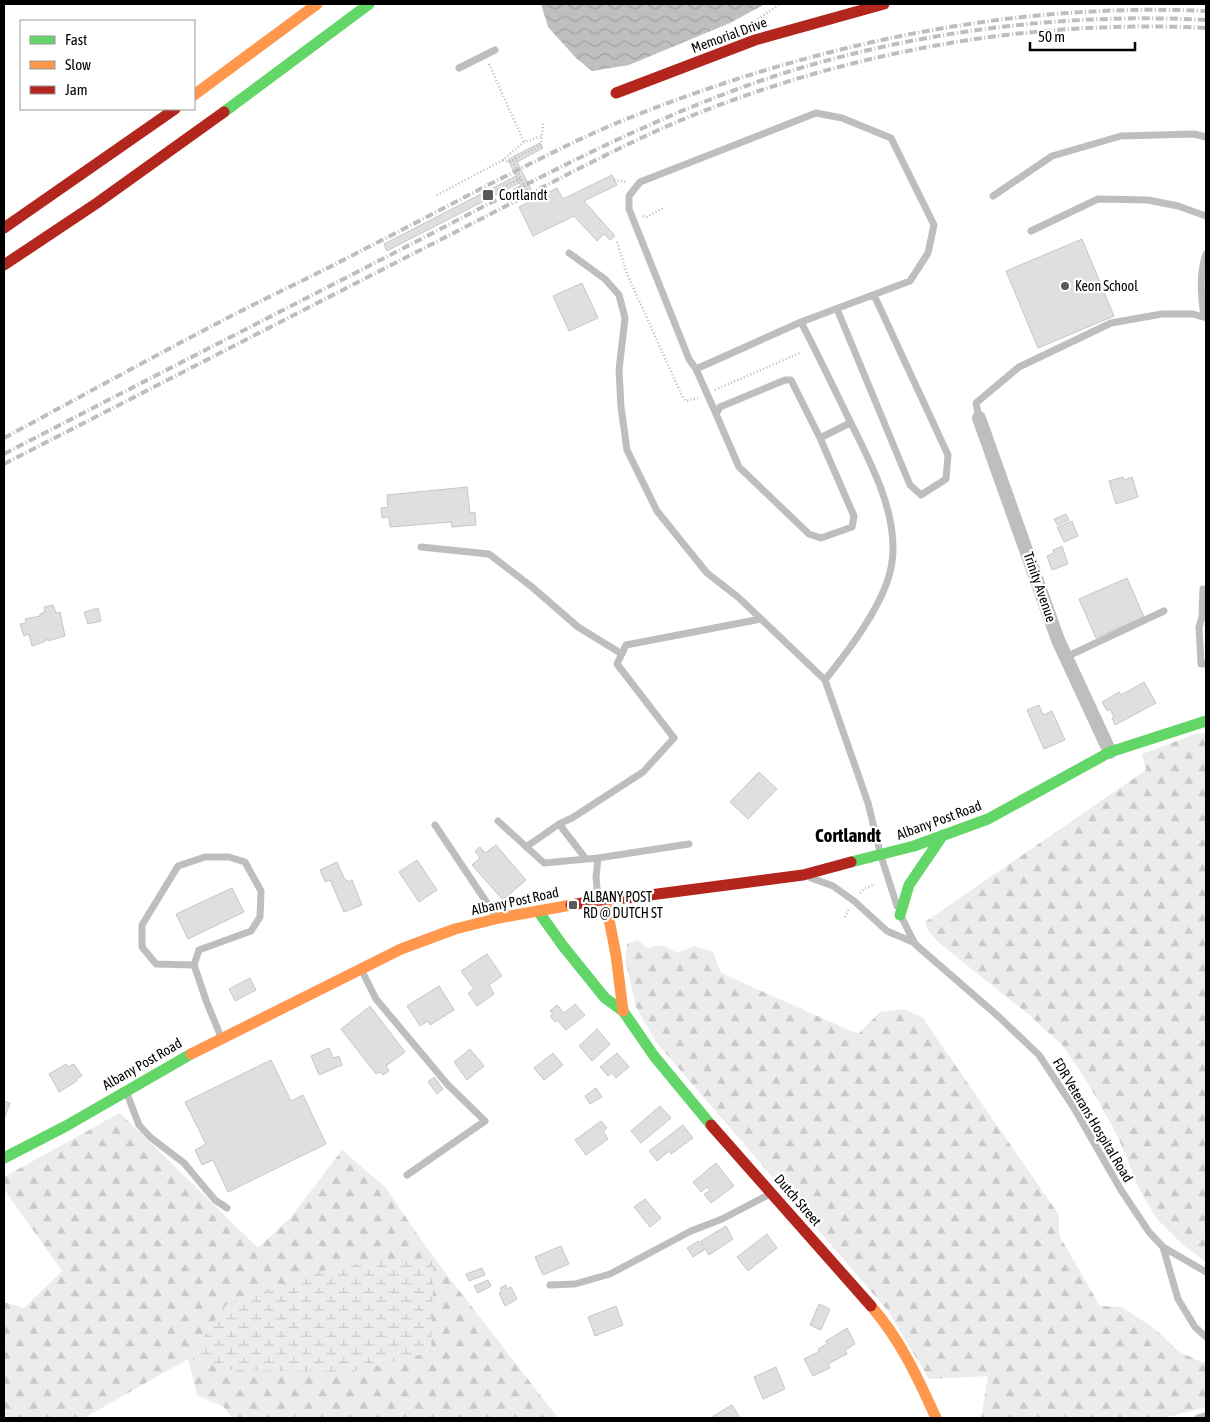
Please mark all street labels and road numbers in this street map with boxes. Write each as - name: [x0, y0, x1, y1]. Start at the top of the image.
- street label: Memorial Drive: [689, 14, 769, 56]
- street label: Trinity Avenue: [1021, 550, 1059, 624]
- street label: Albany Post Road: [894, 797, 984, 843]
- street label: Albany Post Road: [470, 884, 560, 918]
- street label: Albany Post Road: [99, 1035, 185, 1093]
- street label: FDR Veterans Hospital Road: [1050, 1055, 1136, 1185]
- street label: Dutch Street: [771, 1171, 825, 1229]

